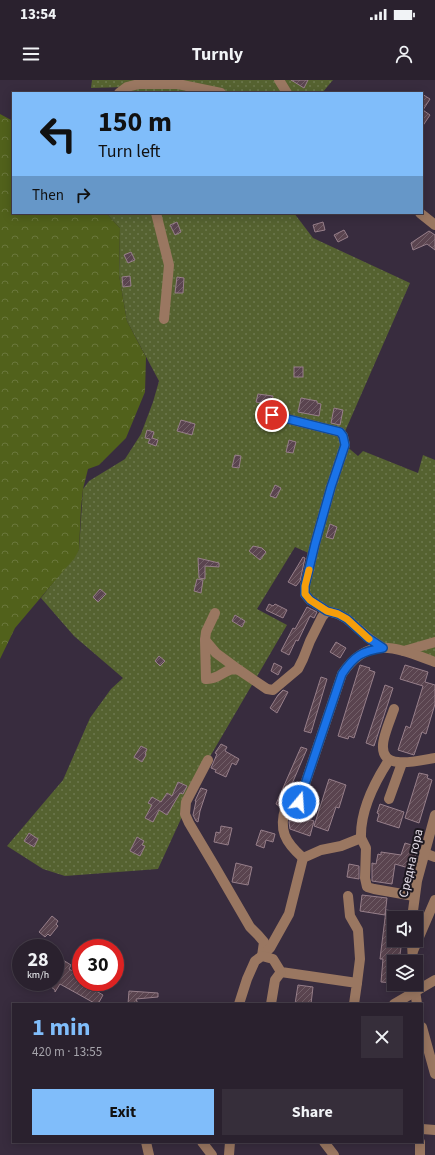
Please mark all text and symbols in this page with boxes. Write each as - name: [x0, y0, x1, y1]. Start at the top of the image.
- text: 13:54: [20, 4, 56, 25]
- text: Turnly: [192, 42, 243, 67]
- icon: menu: [20, 43, 42, 65]
- icon: person: [393, 43, 415, 65]
- text: 150 m: [98, 102, 172, 142]
- icon: left: [32, 108, 84, 160]
- text: Turn left: [98, 139, 160, 164]
- icon: right: [72, 184, 94, 206]
- text: Then: [32, 185, 64, 206]
- pin: [255, 398, 289, 432]
- icon: arrive: [261, 404, 283, 426]
- position arrow: [278, 781, 320, 823]
- street label: Средна гора: [394, 827, 428, 899]
- map controls: [387, 911, 423, 991]
- button: sound: [387, 911, 423, 947]
- speed limit sign: 30: [72, 939, 124, 991]
- text: 28: [27, 946, 49, 974]
- button: layers: [387, 955, 423, 991]
- text: km/h: [27, 968, 49, 982]
- text: 1 min: [32, 1010, 90, 1045]
- button: close: [361, 1016, 403, 1058]
- text: 420 m · 13:55: [32, 1043, 102, 1061]
- button: Exit: [32, 1089, 214, 1135]
- button: Share: [222, 1089, 403, 1135]

